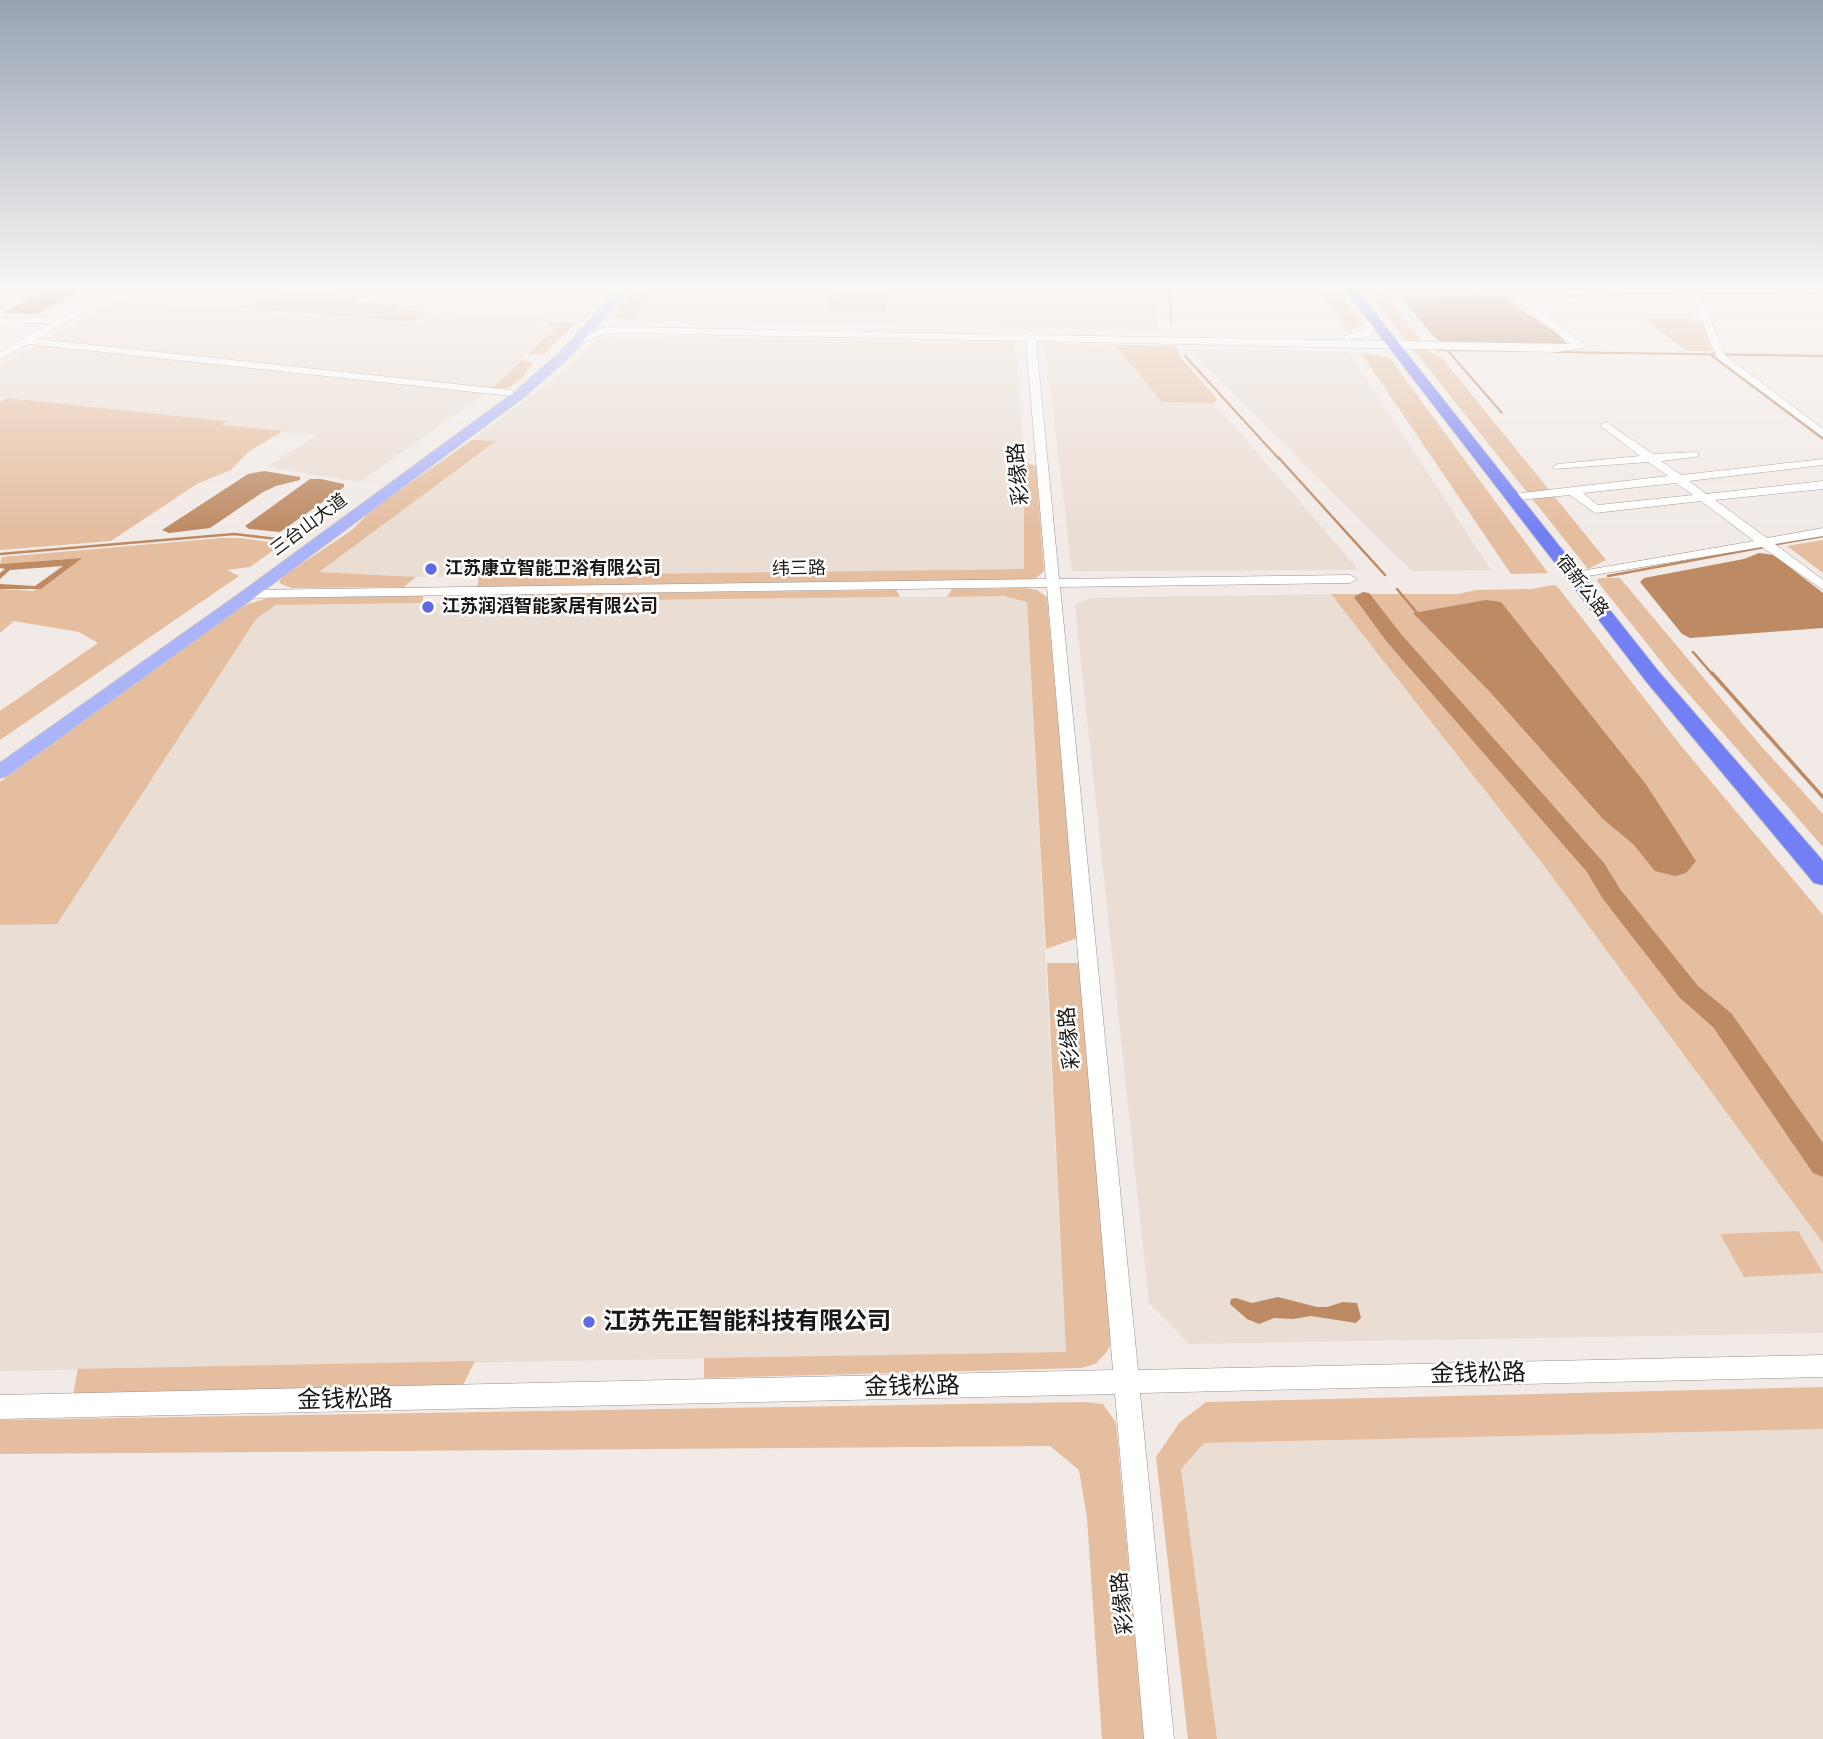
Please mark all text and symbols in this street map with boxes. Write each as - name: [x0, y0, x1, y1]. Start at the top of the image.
- street label: 彩缘路: [1004, 442, 1034, 506]
- street label: 三台山大道: [267, 489, 351, 561]
- street label: 宿新公路: [1551, 551, 1613, 621]
- place label: 江苏康立智能卫浴有限公司: [445, 558, 661, 580]
- street label: 纬三路: [772, 558, 826, 580]
- marker: 江苏康立智能卫浴有限公司: [423, 561, 439, 577]
- place label: 江苏润滔智能家居有限公司: [442, 596, 658, 618]
- marker: 江苏润滔智能家居有限公司: [420, 599, 436, 615]
- street label: 彩缘路: [1055, 1006, 1085, 1070]
- place label: 江苏先正智能科技有限公司: [603, 1308, 891, 1336]
- marker: 江苏先正智能科技有限公司: [581, 1314, 597, 1330]
- street label: 金钱松路: [1430, 1359, 1526, 1389]
- street label: 金钱松路: [864, 1372, 960, 1402]
- street label: 金钱松路: [297, 1385, 393, 1415]
- street label: 彩缘路: [1107, 1570, 1139, 1636]

